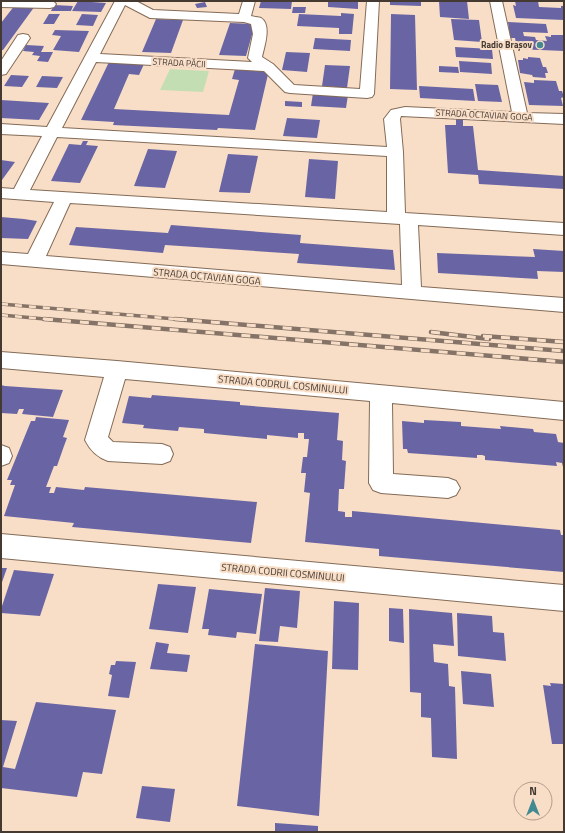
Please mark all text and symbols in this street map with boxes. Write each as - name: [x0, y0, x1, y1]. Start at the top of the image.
- place label: Radio Brașov: [481, 38, 533, 51]
- marker: Radio Brașov: [535, 40, 545, 50]
- street label: STRADA PĂCII: [152, 55, 206, 70]
- street label: STRADA OCTAVIAN GOGA: [435, 105, 533, 124]
- street label: STRADA OCTAVIAN GOGA: [153, 264, 261, 289]
- street label: STRADA CODRUL COSMINULUI: [217, 371, 348, 398]
- street label: STRADA CODRII COSMINULUI: [221, 560, 345, 585]
- north arrow: [513, 781, 553, 821]
- text: N: [529, 783, 537, 799]

